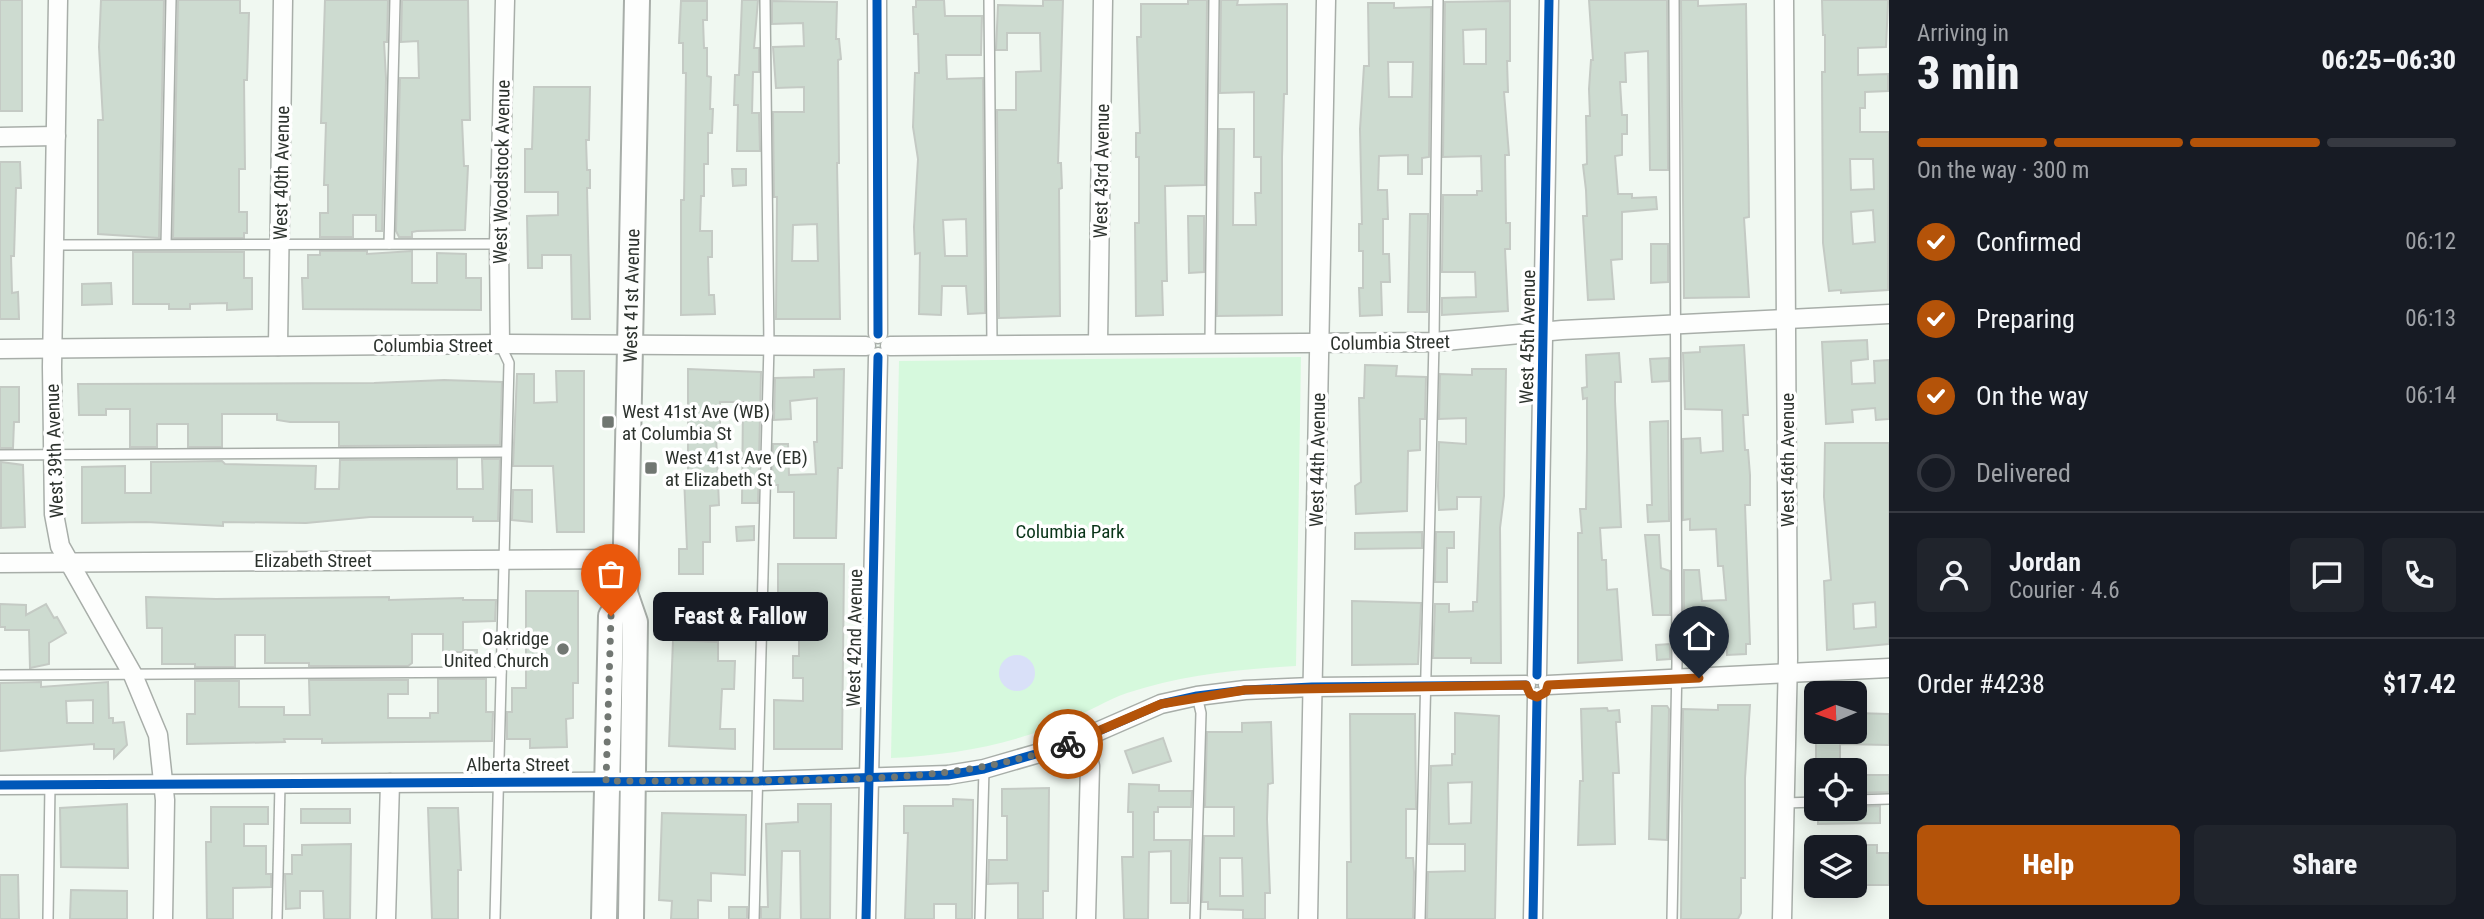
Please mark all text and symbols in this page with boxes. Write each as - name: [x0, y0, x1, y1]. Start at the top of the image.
- text: Arriving in: [1917, 20, 2009, 47]
- text: 06:25–06:30: [2322, 45, 2456, 75]
- text: 3 min: [1917, 46, 2020, 100]
- street label: West Woodstock Avenue: [488, 80, 515, 264]
- street label: West 43rd Avenue: [1089, 103, 1114, 239]
- street label: West 40th Avenue: [269, 106, 294, 240]
- text: On the way · 300 m: [1917, 157, 2089, 184]
- icon: check: [1917, 223, 1955, 261]
- text: Confirmed: [1976, 227, 2082, 257]
- street label: West 41st Avenue: [619, 228, 644, 363]
- text: 06:12: [2405, 228, 2456, 255]
- street label: West 45th Avenue: [1515, 270, 1540, 404]
- icon: check: [1917, 300, 1955, 338]
- text: Preparing: [1976, 304, 2075, 334]
- text: 06:13: [2405, 305, 2456, 332]
- street label: Columbia Street: [1330, 330, 1450, 355]
- street label: Columbia Street: [373, 334, 493, 357]
- icon: check: [1917, 377, 1955, 415]
- text: On the way: [1976, 381, 2089, 411]
- text: 06:14: [2405, 382, 2456, 409]
- street label: West 39th Avenue: [41, 383, 68, 519]
- street label: West 44th Avenue: [1305, 393, 1330, 527]
- street label: West 46th Avenue: [1776, 393, 1799, 527]
- place label: West 41st Ave (WB) at Columbia St: [622, 400, 770, 445]
- marker: West 41st Ave (WB) at Columbia St: [600, 414, 616, 430]
- place label: West 41st Ave (EB) at Elizabeth St: [665, 446, 808, 491]
- text: Delivered: [1976, 458, 2071, 488]
- marker: West 41st Ave (EB) at Elizabeth St: [643, 460, 659, 476]
- park label: Columbia Park: [1015, 520, 1125, 543]
- button: person: [1917, 538, 1991, 612]
- button: chat: [2290, 538, 2364, 612]
- button: phone: [2382, 538, 2456, 612]
- pin: [581, 544, 641, 616]
- text: Jordan: [2009, 547, 2081, 577]
- street label: Elizabeth Street: [254, 549, 372, 572]
- icon: bag: [592, 555, 630, 593]
- street label: West 42nd Avenue: [842, 569, 867, 707]
- text: Courier · 4.6: [2009, 577, 2120, 604]
- callout: Feast & Fallow: [653, 592, 828, 640]
- text: Feast & Fallow: [674, 603, 807, 630]
- pin: [1669, 606, 1729, 678]
- icon: home: [1680, 617, 1718, 655]
- place label: Oakridge United Church: [444, 627, 549, 672]
- marker: Oakridge United Church: [555, 641, 571, 657]
- text: Order #4238: [1917, 669, 2045, 699]
- text: $17.42: [2383, 669, 2456, 699]
- north arrow: [1804, 681, 1867, 744]
- map controls: [1804, 681, 1867, 898]
- courier: [1033, 709, 1103, 779]
- icon: bike: [1049, 725, 1087, 763]
- street label: Alberta Street: [466, 753, 570, 776]
- button: locate: [1804, 758, 1867, 821]
- button: Help: [1917, 825, 2180, 905]
- button: Share: [2194, 825, 2456, 905]
- button: layers: [1804, 835, 1867, 898]

